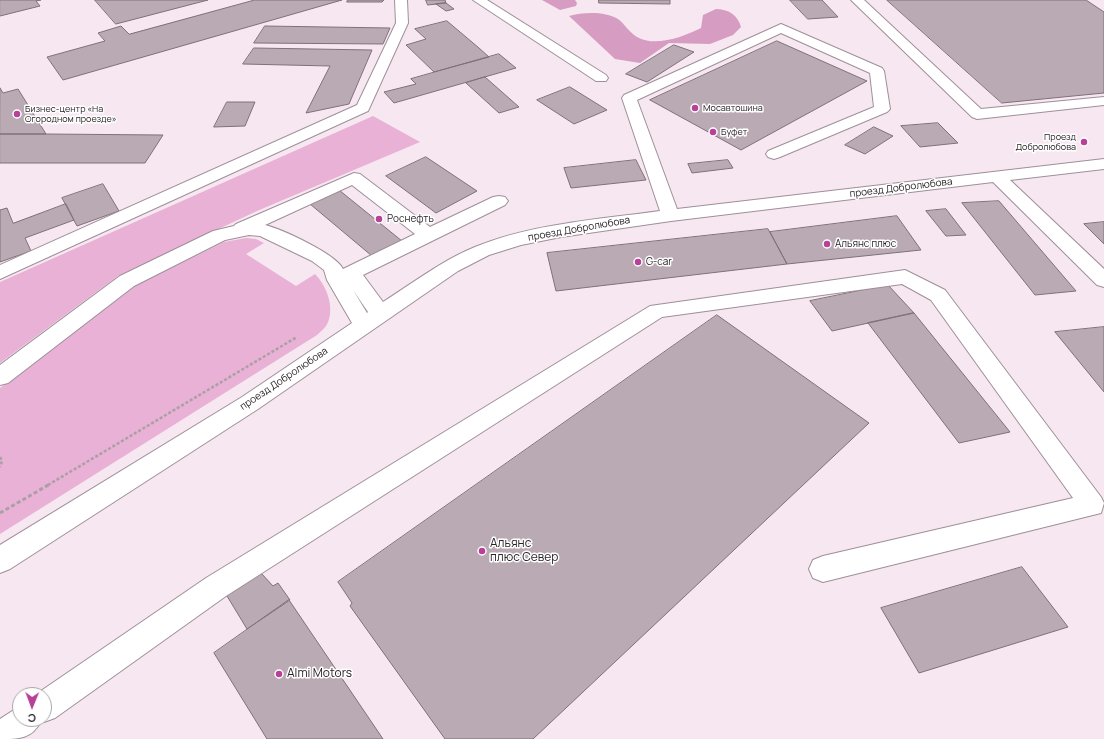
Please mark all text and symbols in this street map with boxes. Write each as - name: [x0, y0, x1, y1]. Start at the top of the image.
- marker: Мосавтошина: [690, 103, 700, 113]
- place label: Мосавтошина: [703, 103, 763, 113]
- place label: Бизнес-центр «На Огородном проезде»: [25, 104, 117, 125]
- marker: Бизнес-центр «На Огородном проезде»: [12, 109, 22, 119]
- marker: Буфет: [708, 127, 718, 137]
- place label: Буфет: [721, 127, 747, 137]
- place label: Проезд Добролюбова: [1015, 132, 1076, 153]
- marker: Проезд Добролюбова: [1079, 137, 1089, 147]
- street label: проезд Добролюбова: [849, 176, 953, 200]
- place label: Роснефть: [387, 213, 434, 225]
- marker: Роснефть: [374, 214, 384, 224]
- street label: проезд Добролюбова: [527, 214, 631, 244]
- place label: Альянс плюс: [835, 238, 896, 250]
- marker: Альянс плюс: [822, 239, 832, 249]
- place label: G-car: [646, 256, 672, 268]
- marker: G-car: [633, 257, 643, 267]
- street label: проезд Добролюбова: [238, 345, 330, 413]
- place label: Альянс плюс Север: [490, 537, 558, 565]
- marker: Альянс плюс Север: [477, 546, 487, 556]
- place label: Almi Motors: [287, 667, 352, 681]
- marker: Almi Motors: [274, 669, 284, 679]
- north arrow: [12, 687, 52, 727]
- text: С: [28, 711, 36, 726]

